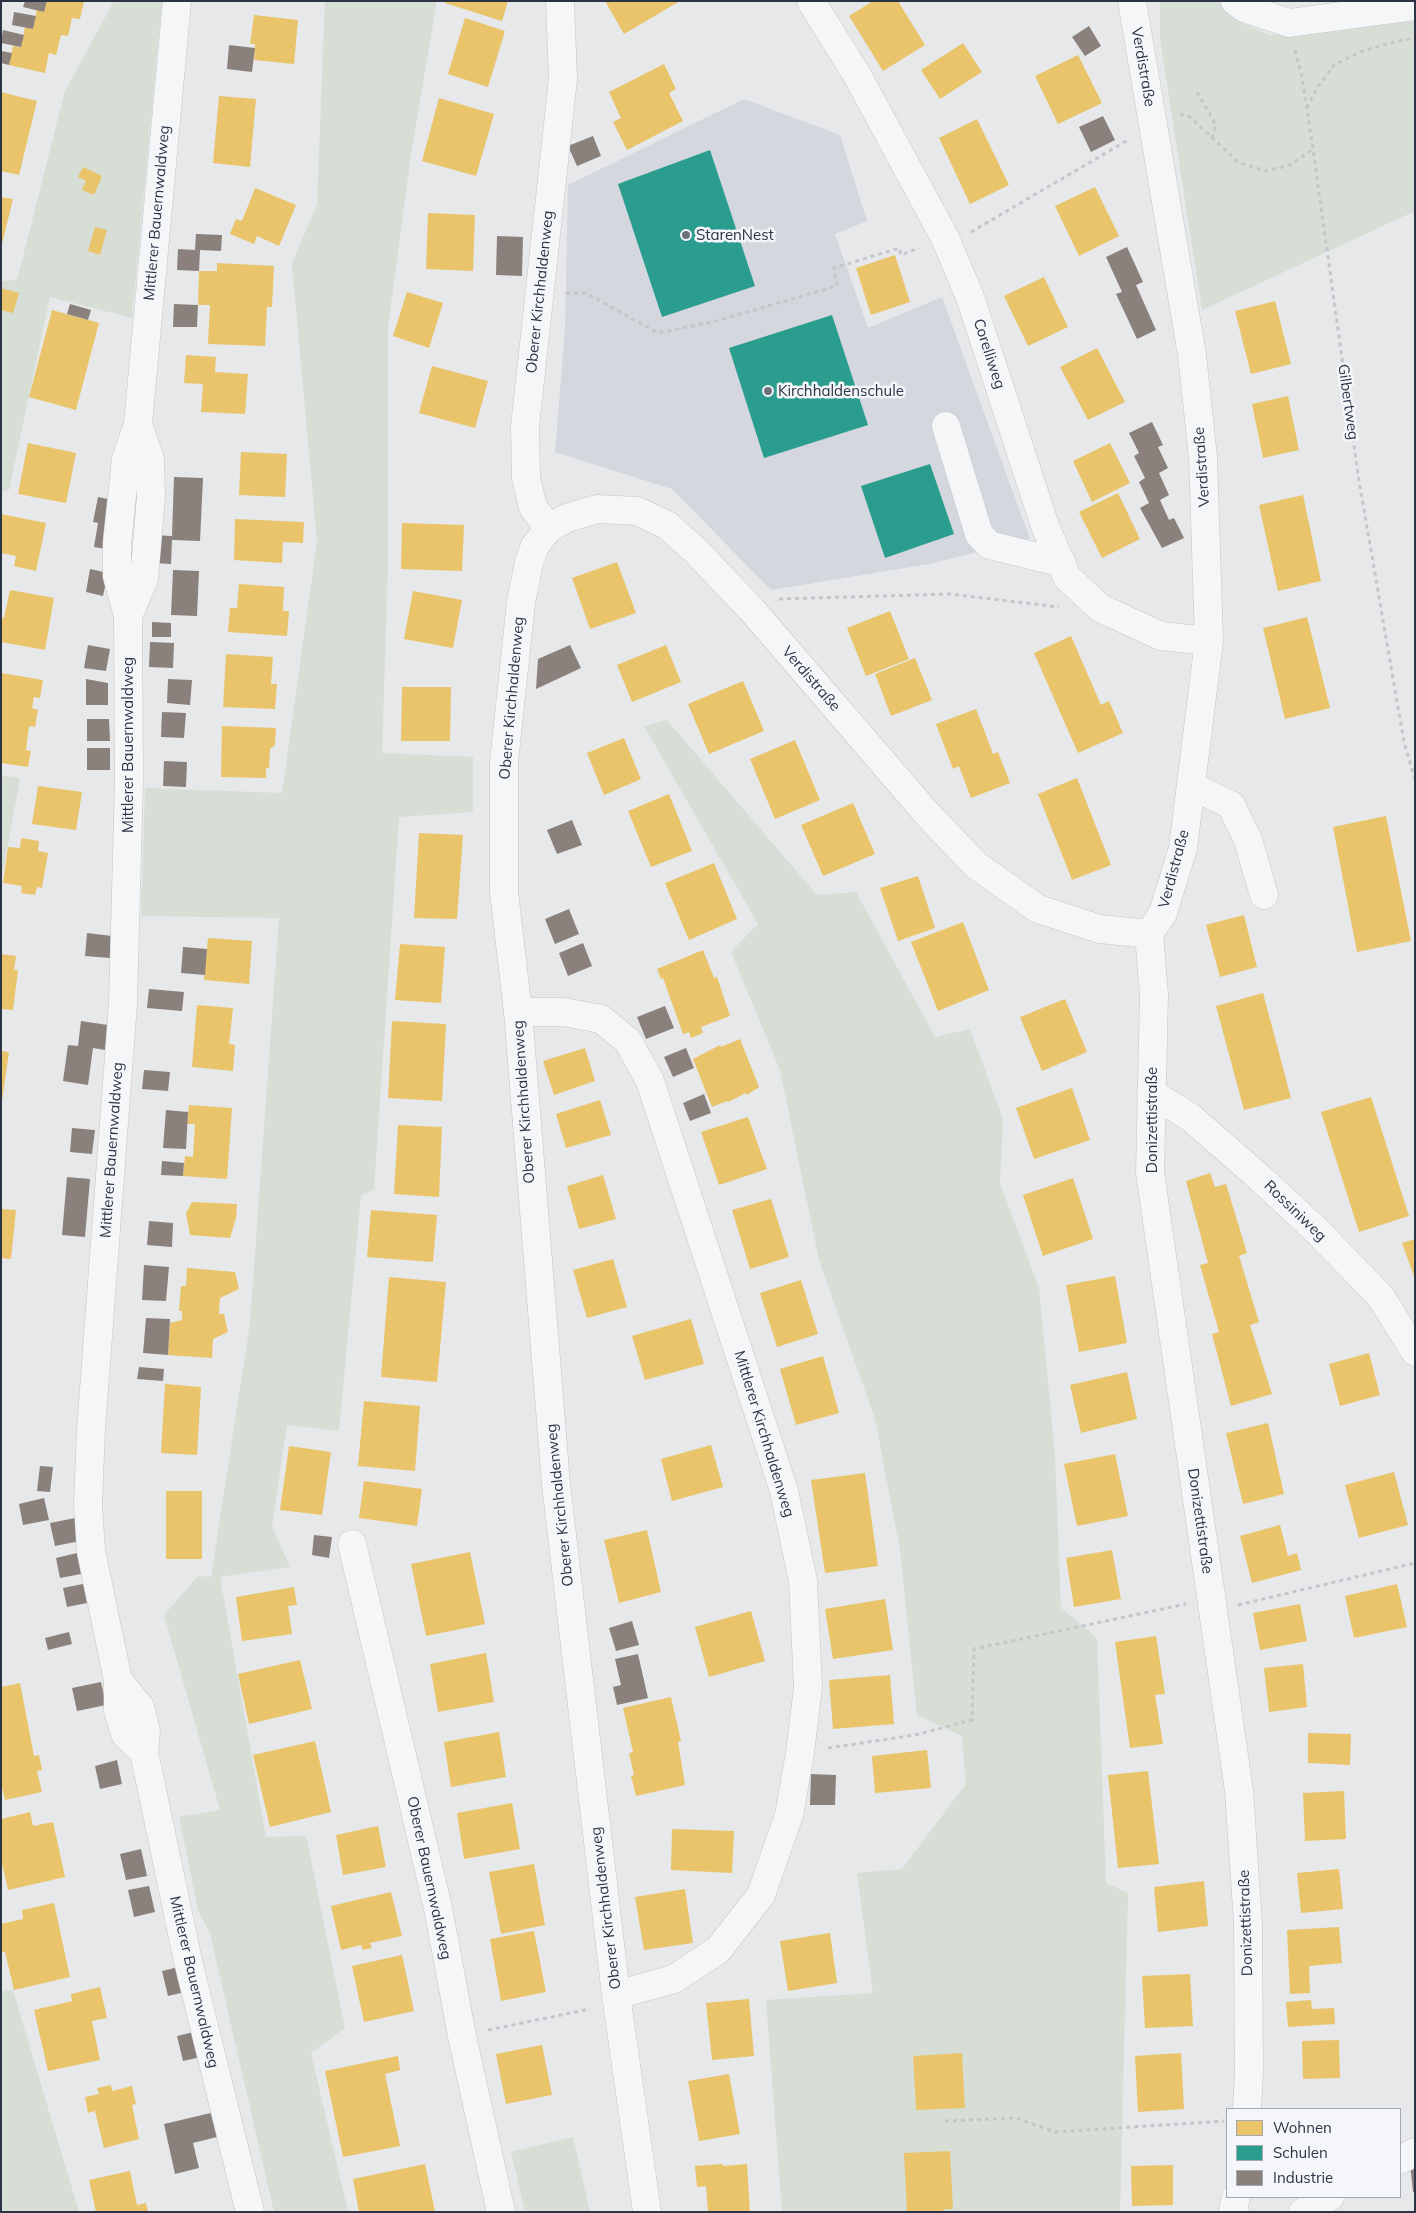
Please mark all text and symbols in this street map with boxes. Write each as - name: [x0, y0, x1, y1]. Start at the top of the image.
- street label: Verdistraße: [1127, 26, 1159, 108]
- street label: Mittlerer Bauernwaldweg: [140, 125, 174, 301]
- street label: Oberer Kirchhaldenweg: [522, 210, 558, 374]
- place label: StarenNest: [696, 226, 774, 244]
- marker: StarenNest: [680, 229, 692, 241]
- street label: Corelliweg: [969, 317, 1009, 391]
- street label: Gilbertweg: [1334, 363, 1362, 441]
- place label: Kirchhaldenschule: [778, 382, 904, 400]
- marker: Kirchhaldenschule: [762, 385, 774, 397]
- street label: Verdistraße: [1190, 426, 1214, 508]
- street label: Oberer Kirchhaldenweg: [496, 616, 528, 780]
- street label: Verdistraße: [778, 643, 844, 715]
- street label: Mittlerer Bauernwaldweg: [119, 657, 137, 833]
- street label: Verdistraße: [1155, 828, 1193, 910]
- street label: Oberer Kirchhaldenweg: [509, 1020, 539, 1184]
- street label: Mittlerer Bauernwaldweg: [97, 1062, 127, 1238]
- street label: Donizettistraße: [1143, 1067, 1161, 1173]
- street label: Rossiniweg: [1260, 1177, 1330, 1245]
- street label: Mittlerer Kirchhaldenweg: [730, 1348, 798, 1520]
- street label: Oberer Kirchhaldenweg: [542, 1423, 578, 1587]
- street label: Donizettistraße: [1184, 1467, 1216, 1575]
- street label: Oberer Bauernwaldweg: [403, 1795, 455, 1961]
- street label: Oberer Kirchhaldenweg: [587, 1826, 625, 1990]
- street label: Donizettistraße: [1235, 1869, 1257, 1977]
- street label: Mittlerer Bauernwaldweg: [165, 1894, 223, 2070]
- legend: [1226, 2108, 1401, 2198]
- text: Wohnen: [1273, 2118, 1332, 2137]
- text: Schulen: [1273, 2143, 1328, 2162]
- text: Industrie: [1273, 2168, 1333, 2187]

